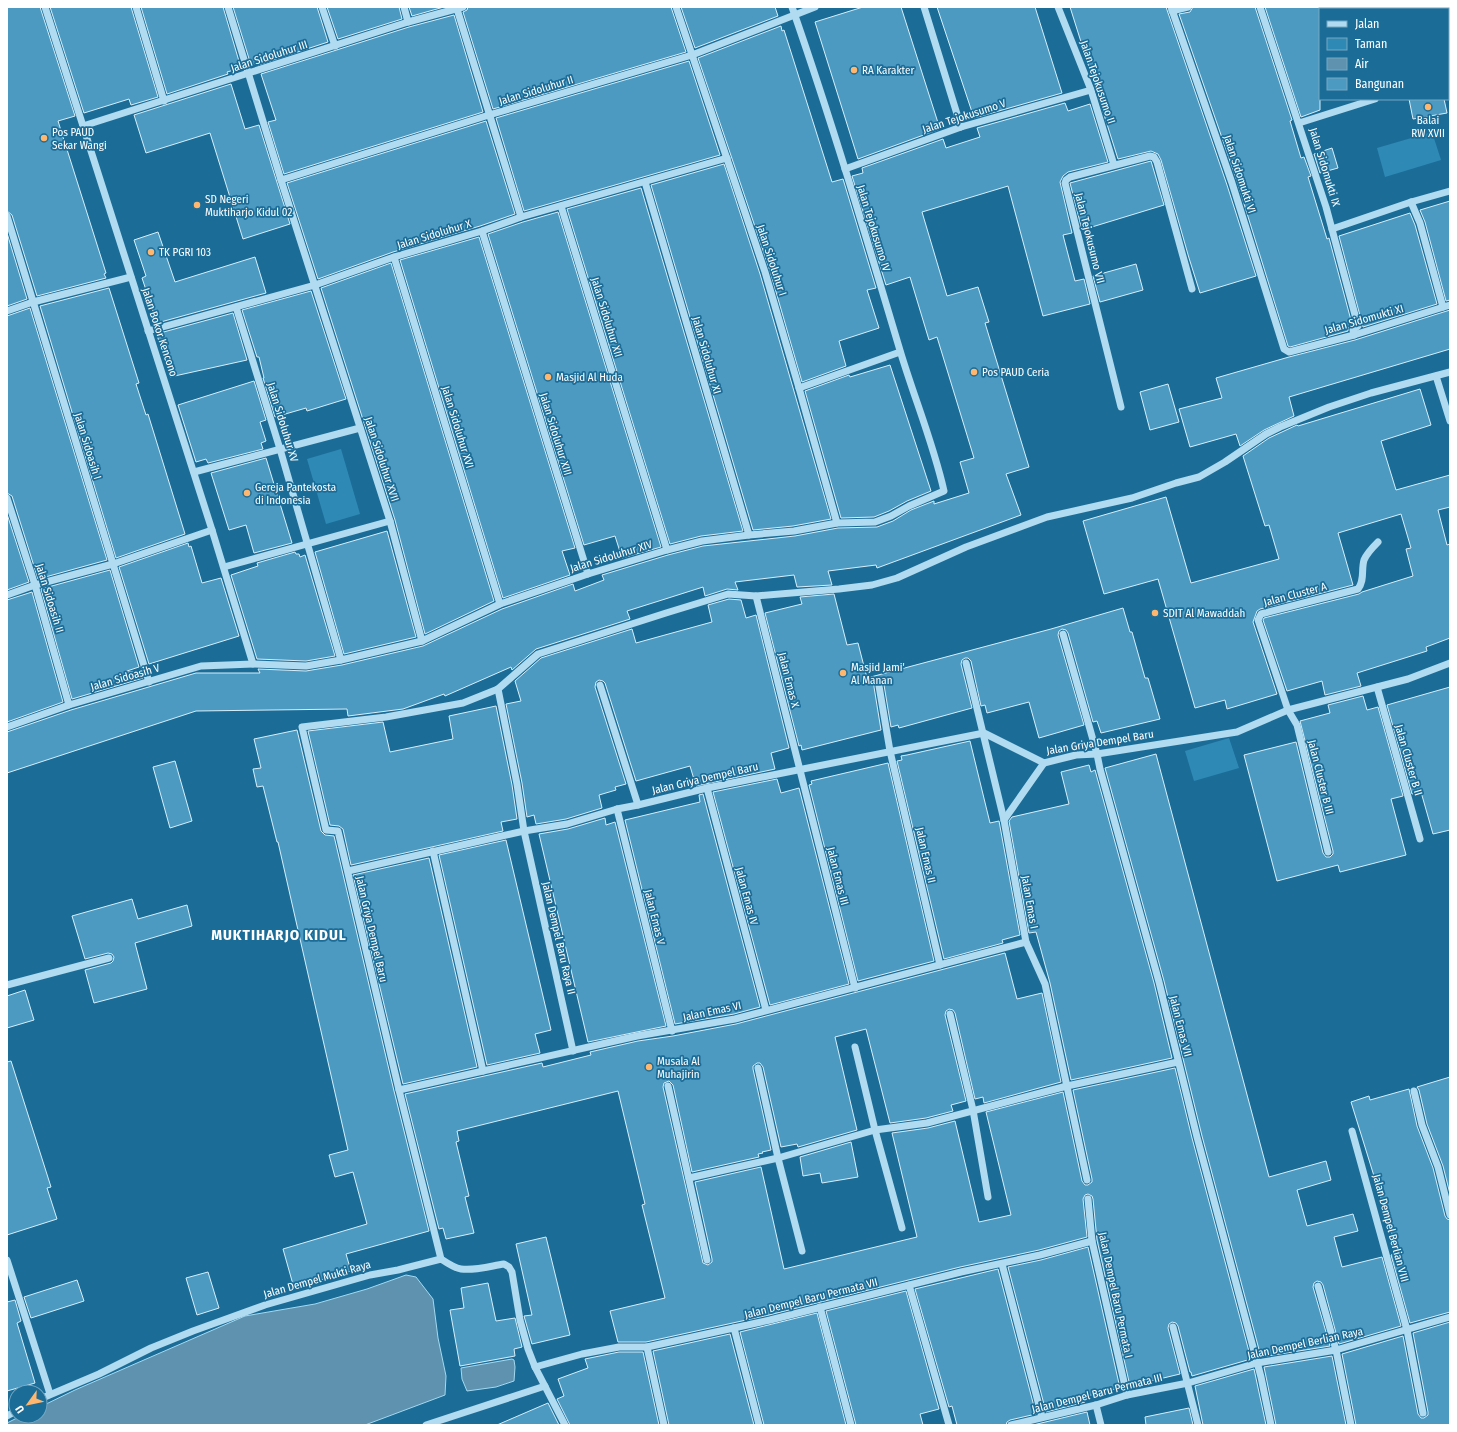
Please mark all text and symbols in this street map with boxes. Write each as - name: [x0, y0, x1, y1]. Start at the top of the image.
- legend: [1319, 8, 1449, 100]
- text: Jalan: [1355, 17, 1379, 31]
- text: Taman: [1355, 37, 1387, 51]
- street label: Jalan Sidoluhur III: [229, 38, 309, 75]
- street label: Jalan Tejokusumo II: [1077, 39, 1118, 126]
- text: Air: [1355, 57, 1369, 71]
- place label: RA Karakter: [862, 64, 914, 77]
- marker: RA Karakter: [849, 65, 859, 75]
- street label: Jalan Sidoluhur II: [497, 73, 575, 108]
- text: Bangunan: [1355, 77, 1404, 91]
- street label: Jalan Tejokusumo V: [921, 97, 1008, 136]
- marker: Balai RW XVII: [1423, 102, 1433, 112]
- place label: Balai RW XVII: [1411, 114, 1445, 140]
- place label: Pos PAUD Sekar Wangi: [52, 126, 107, 152]
- street label: Jalan Sidomukti IX: [1306, 126, 1343, 209]
- marker: Pos PAUD Sekar Wangi: [39, 133, 49, 143]
- street label: Jalan Sidomukti VI: [1221, 133, 1258, 215]
- street label: Jalan Tejokusumo IV: [854, 183, 893, 273]
- street label: Jalan Tejokusumo VII: [1072, 192, 1107, 285]
- place label: SD Negeri Muktiharjo Kidul 02: [205, 193, 292, 219]
- marker: SD Negeri Muktiharjo Kidul 02: [192, 200, 202, 210]
- street label: Jalan Sidoluhur X: [396, 217, 473, 252]
- street label: Jalan Sidoluhur I: [754, 223, 789, 298]
- place label: TK PGRI 103: [159, 246, 211, 259]
- marker: TK PGRI 103: [146, 247, 156, 257]
- street label: Jalan Sidoluhur XII: [588, 276, 625, 359]
- street label: Jalan Bokor Kencono: [139, 286, 180, 378]
- street label: Jalan Sidomukti XI: [1323, 302, 1405, 337]
- street label: Jalan Sidoluhur XI: [689, 315, 724, 395]
- place label: Pos PAUD Ceria: [982, 366, 1050, 379]
- marker: Pos PAUD Ceria: [969, 367, 979, 377]
- place label: Masjid Al Huda: [556, 371, 623, 384]
- marker: Masjid Al Huda: [543, 372, 553, 382]
- street label: Jalan Sidoluhur XV: [264, 381, 301, 464]
- street label: Jalan Sidoluhur XVI: [439, 384, 476, 470]
- street label: Jalan Sidoluhur XIII: [537, 391, 574, 477]
- street label: Jalan Sidoasih I: [71, 411, 104, 481]
- street label: Jalan Sidoluhur XVII: [362, 415, 401, 503]
- place label: Gereja Pantekosta di Indonesia: [255, 481, 336, 507]
- marker: Gereja Pantekosta di Indonesia: [242, 488, 252, 498]
- street label: Jalan Sidoluhur XIV: [568, 538, 654, 575]
- street label: Jalan Sidoasih II: [33, 562, 66, 634]
- street label: Jalan Cluster A: [1262, 580, 1328, 609]
- place label: SDIT Al Mawaddah: [1163, 607, 1245, 620]
- marker: SDIT Al Mawaddah: [1150, 608, 1160, 618]
- street label: Jalan Emas X: [775, 651, 802, 710]
- street label: Jalan Sidoasih V: [89, 661, 162, 694]
- place label: Masjid Jami' Al Manan: [851, 661, 905, 687]
- marker: Masjid Jami' Al Manan: [838, 668, 848, 678]
- street label: Jalan Cluster B II: [1392, 723, 1425, 797]
- street label: Jalan Griya Dempel Baru: [1045, 728, 1155, 757]
- street label: Jalan Cluster B III: [1305, 739, 1336, 816]
- street label: Jalan Griya Dempel Baru: [651, 760, 759, 797]
- street label: Jalan Emas II: [913, 826, 938, 884]
- street label: Jalan Emas III: [824, 846, 851, 907]
- street label: Jalan Emas IV: [733, 866, 761, 927]
- street label: Jalan Emas I: [1018, 874, 1041, 930]
- street label: Jalan Griya Dempel Baru: [353, 875, 390, 983]
- street label: Jalan Dempel Baru Raya II: [539, 881, 578, 996]
- street label: Jalan Emas V: [641, 888, 668, 947]
- district label: MUKTIHARJO KIDUL: [211, 926, 347, 944]
- street label: Jalan Emas VII: [1167, 994, 1194, 1058]
- street label: Jalan Emas VI: [682, 999, 743, 1024]
- place label: Musala Al Muhajirin: [657, 1055, 700, 1081]
- marker: Musala Al Muhajirin: [644, 1062, 654, 1072]
- street label: Jalan Dempel Berlian VIII: [1370, 1173, 1411, 1283]
- street label: Jalan Dempel Baru Permata I: [1096, 1231, 1135, 1359]
- street label: Jalan Dempel Mukti Raya: [262, 1258, 372, 1301]
- street label: Jalan Dempel Baru Permata VII: [743, 1276, 879, 1321]
- street label: Jalan Dempel Berlian Raya: [1246, 1325, 1364, 1362]
- street label: Jalan Dempel Baru Permata III: [1030, 1371, 1164, 1416]
- north arrow: [8, 1384, 48, 1424]
- text: U: [13, 1403, 27, 1415]

